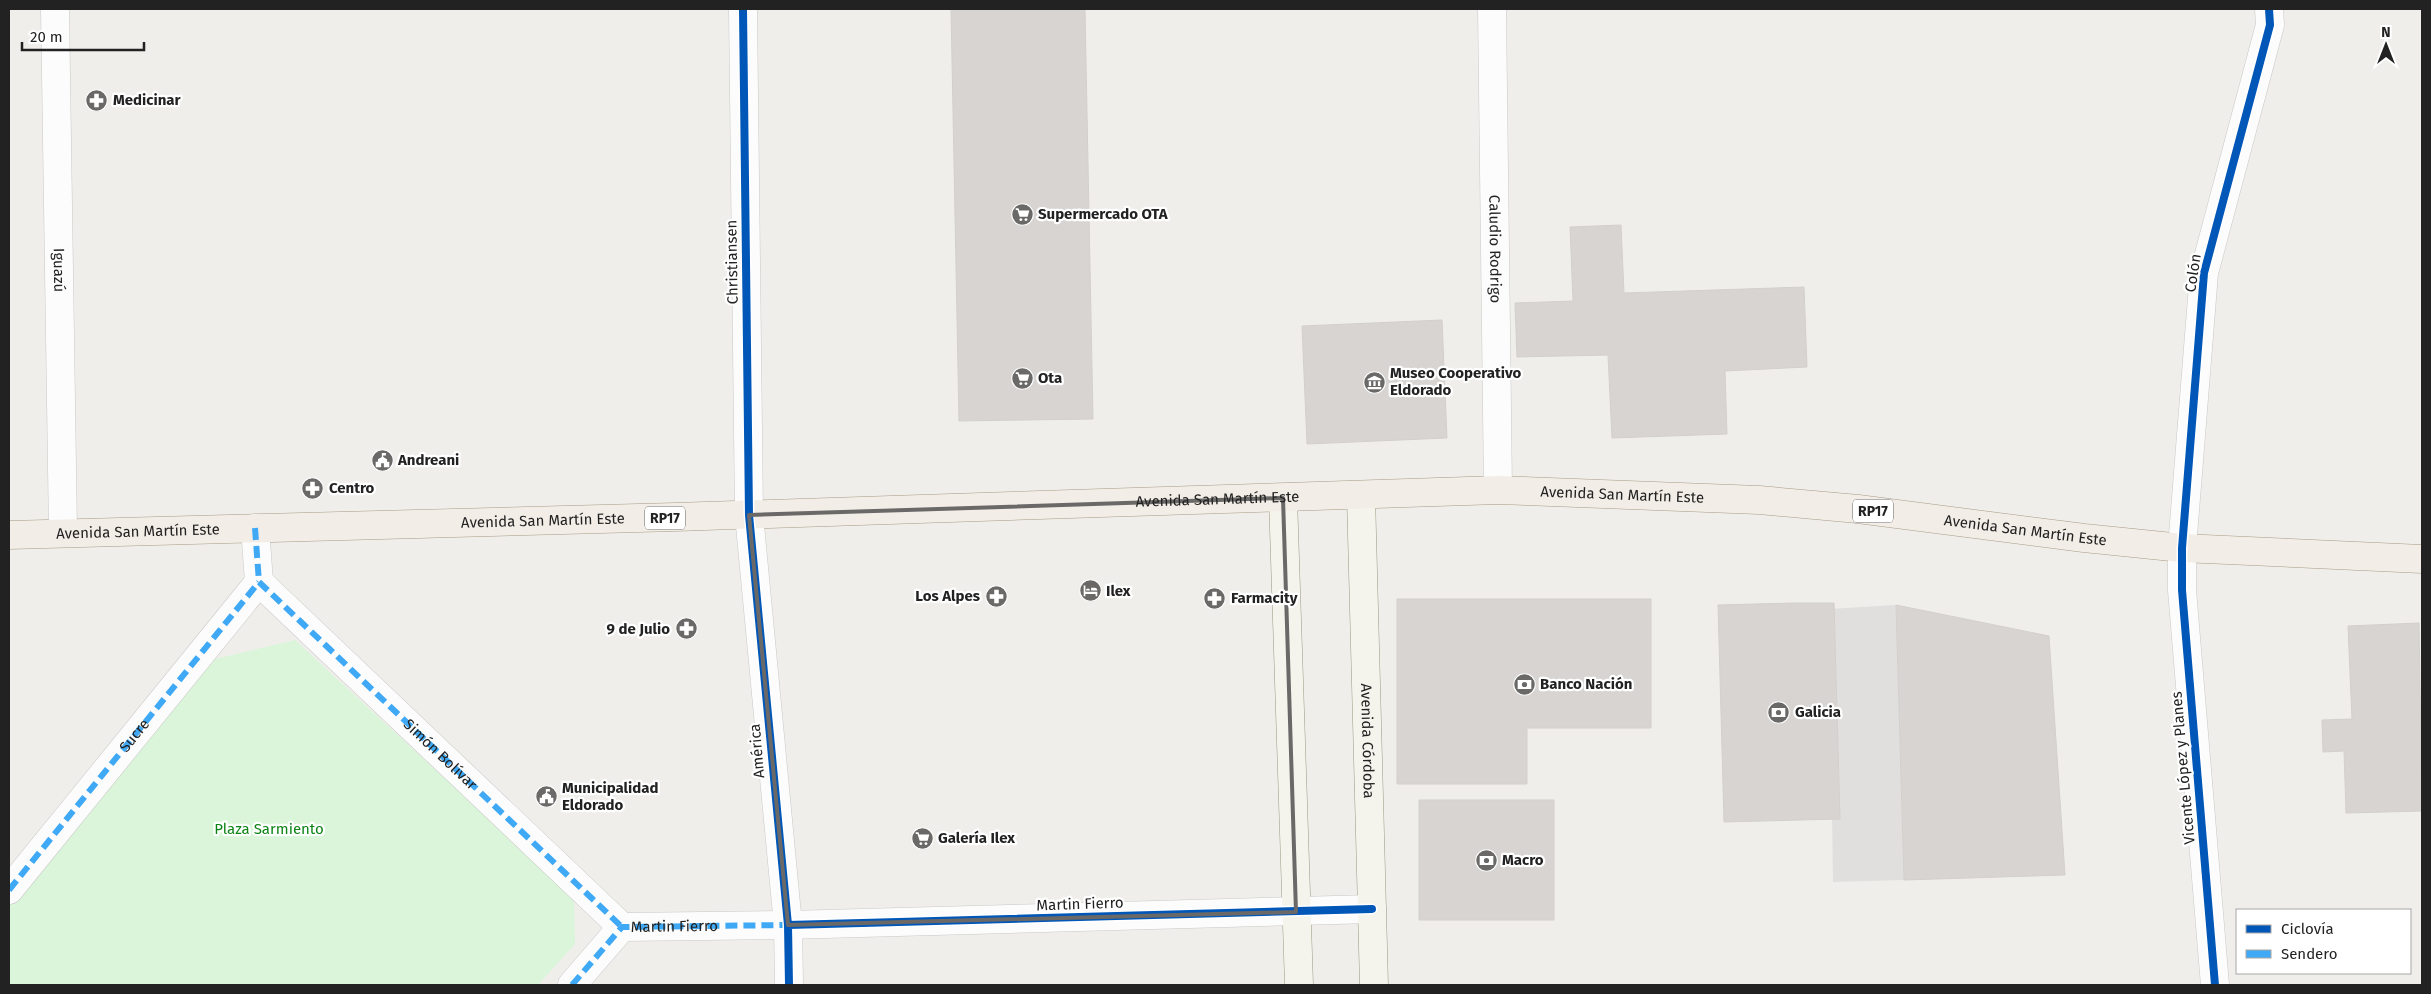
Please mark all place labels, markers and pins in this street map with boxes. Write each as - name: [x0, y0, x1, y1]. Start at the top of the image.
- pharmacy icon: Medicinar: [85, 88, 109, 112]
- place label: Medicinar: [113, 91, 182, 109]
- supermarket icon: Supermercado OTA: [1010, 202, 1034, 226]
- place label: Supermercado OTA: [1038, 205, 1169, 223]
- place label: Museo Cooperativo Eldorado: [1390, 364, 1522, 399]
- supermarket icon: Ota: [1010, 366, 1034, 390]
- place label: Ota: [1038, 369, 1062, 387]
- museum icon: Museo Cooperativo Eldorado: [1362, 370, 1386, 394]
- public building icon: Andreani: [370, 448, 394, 472]
- place label: Andreani: [397, 451, 459, 469]
- pharmacy icon: Centro: [301, 476, 325, 500]
- place label: Centro: [329, 479, 375, 497]
- hotel icon: Ilex: [1078, 579, 1102, 603]
- place label: Ilex: [1106, 582, 1131, 600]
- pharmacy icon: Los Alpes: [984, 584, 1008, 608]
- pharmacy icon: Farmacity: [1203, 586, 1227, 610]
- place label: Los Alpes: [915, 587, 980, 605]
- place label: Farmacity: [1231, 589, 1298, 607]
- pharmacy icon: 9 de Julio: [674, 617, 698, 641]
- place label: 9 de Julio: [606, 620, 670, 638]
- bank icon: Banco Nación: [1512, 672, 1536, 696]
- place label: Banco Nación: [1540, 675, 1632, 693]
- bank icon: Galicia: [1767, 700, 1791, 724]
- place label: Galicia: [1795, 703, 1841, 721]
- place label: Municipalidad Eldorado: [562, 779, 658, 814]
- public building icon: Municipalidad Eldorado: [534, 785, 558, 809]
- supermarket icon: Galería Ilex: [910, 826, 934, 850]
- place label: Galería Ilex: [938, 829, 1015, 847]
- bank icon: Macro: [1474, 848, 1498, 872]
- place label: Macro: [1502, 851, 1544, 869]

